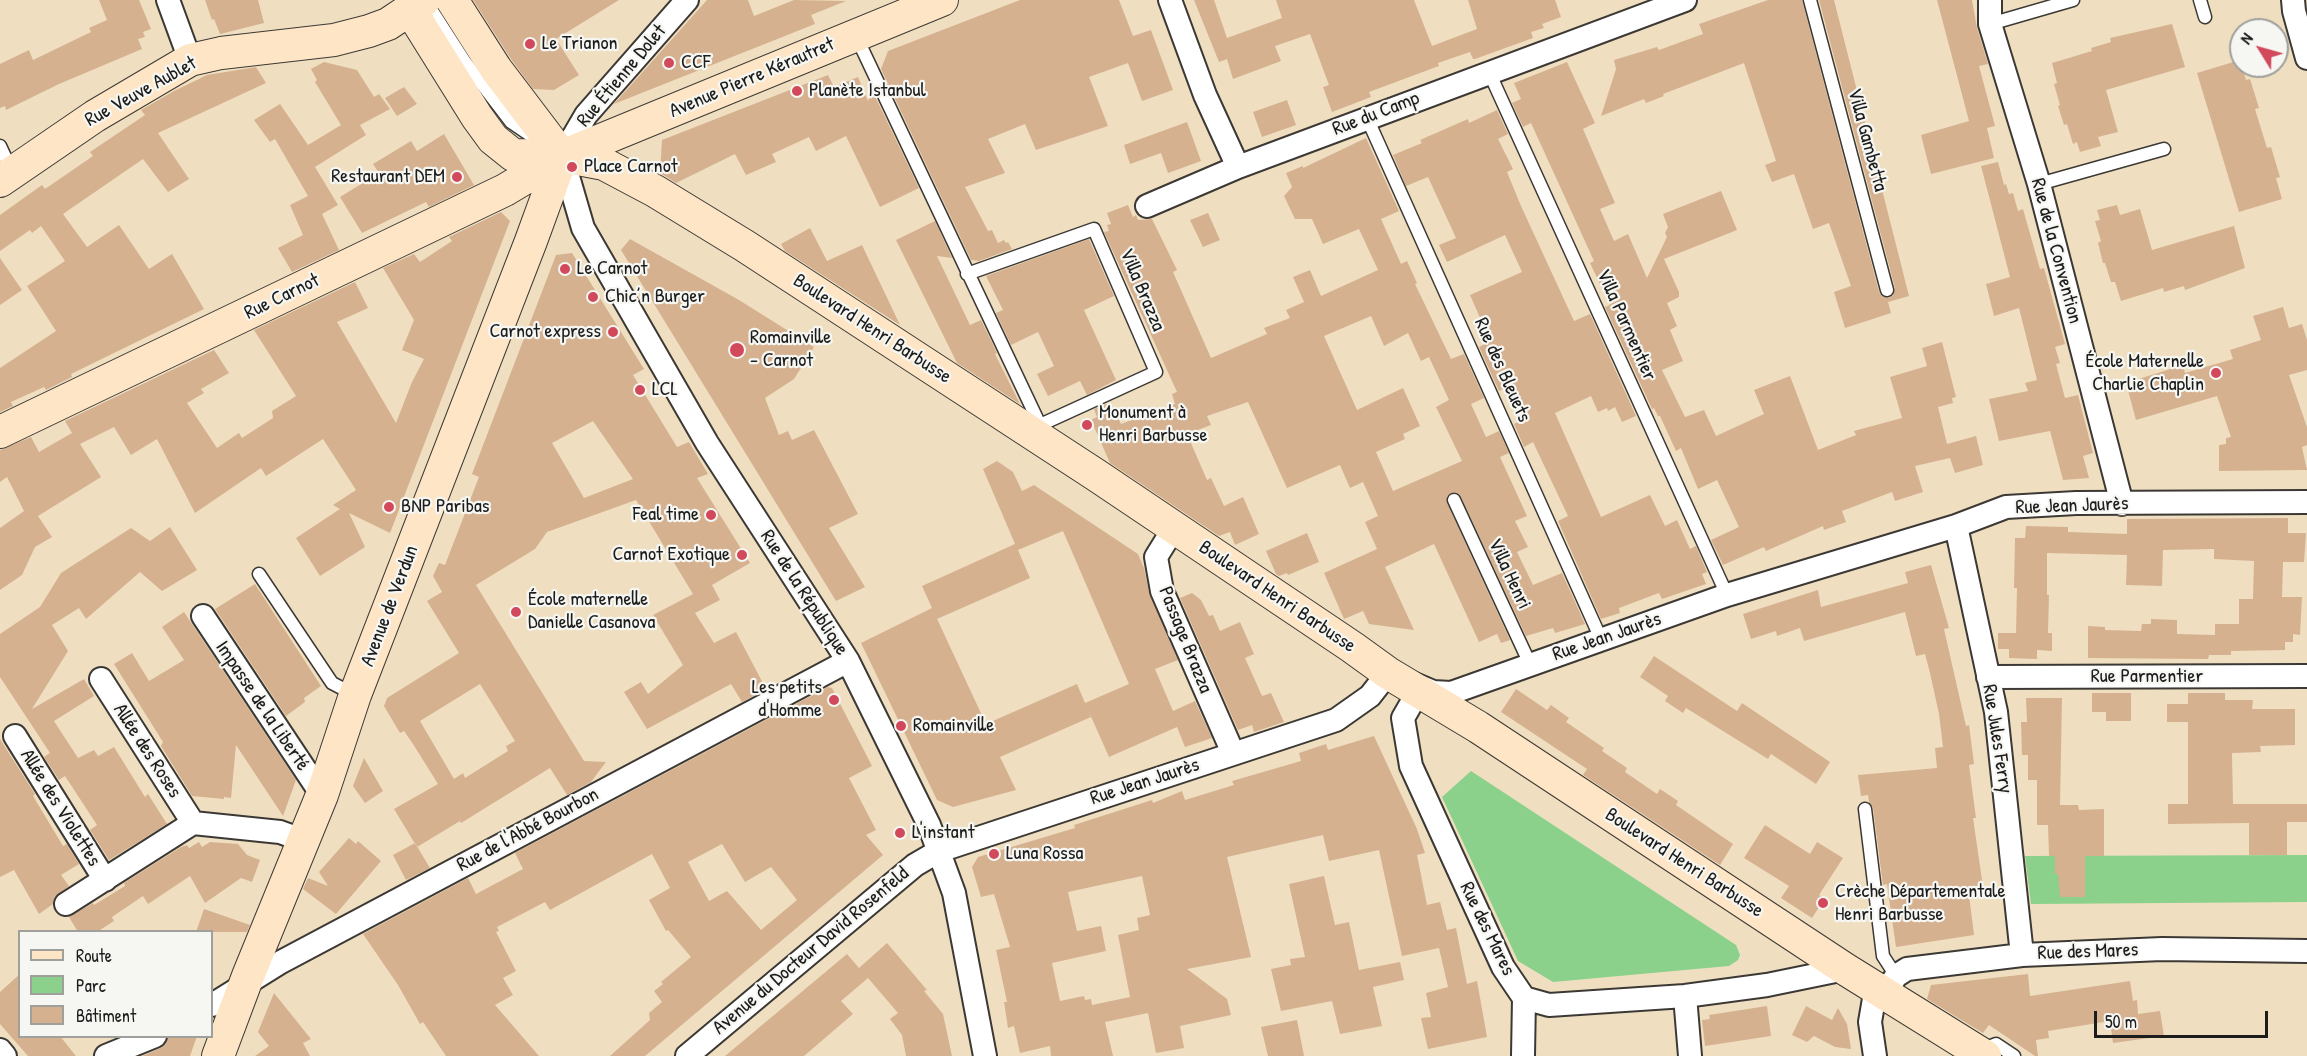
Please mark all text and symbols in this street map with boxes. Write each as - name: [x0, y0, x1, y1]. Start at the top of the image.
- north arrow: [2229, 18, 2289, 78]
- street label: Rue Étienne Dolet: [572, 20, 672, 132]
- text: N: [2235, 28, 2258, 48]
- place label: Le Trianon: [542, 32, 618, 56]
- street label: Avenue Pierre Kérautret: [666, 32, 838, 124]
- marker: Le Trianon: [523, 37, 537, 51]
- place label: CCF: [681, 51, 710, 75]
- street label: Rue Veuve Aublet: [81, 52, 201, 132]
- marker: CCF: [662, 56, 676, 70]
- place label: Planète Istanbul: [809, 79, 926, 103]
- marker: Planète Istanbul: [790, 84, 804, 98]
- street label: Rue du Camp: [1329, 86, 1423, 142]
- street label: Villa Gambetta: [1842, 86, 1892, 194]
- place label: Place Carnot: [584, 155, 678, 179]
- marker: Place Carnot: [565, 160, 579, 174]
- place label: Restaurant DEM: [331, 165, 445, 189]
- marker: Restaurant DEM: [450, 170, 464, 184]
- street label: Rue de la Convention: [2025, 176, 2087, 326]
- street label: Villa Brazza: [1114, 245, 1170, 335]
- place label: Le Carnot: [577, 257, 647, 281]
- marker: Le Carnot: [558, 262, 572, 276]
- street label: Villa Parmentier: [1591, 266, 1661, 384]
- street label: Rue Carnot: [241, 269, 323, 325]
- street label: Boulevard Henri Barbusse: [788, 269, 956, 389]
- place label: Chic’n Burger: [605, 285, 705, 309]
- marker: Chic’n Burger: [586, 290, 600, 304]
- street label: Rue des Bleuets: [1468, 314, 1536, 426]
- place label: Carnot express: [489, 320, 601, 344]
- marker: Carnot express: [606, 325, 620, 339]
- place label: Romainville - Carnot: [750, 326, 831, 373]
- marker: Romainville - Carnot: [728, 341, 746, 359]
- place label: École Maternelle Charlie Chaplin: [2086, 350, 2204, 397]
- marker: École Maternelle Charlie Chaplin: [2209, 366, 2223, 380]
- place label: LCL: [652, 378, 678, 402]
- marker: LCL: [633, 383, 647, 397]
- place label: Monument à Henri Barbusse: [1099, 401, 1207, 448]
- marker: Monument à Henri Barbusse: [1080, 418, 1094, 432]
- street label: Rue Jean Jaurès: [2015, 492, 2129, 520]
- place label: BNP Paribas: [401, 495, 489, 519]
- marker: BNP Paribas: [382, 500, 396, 514]
- place label: Feal time: [633, 503, 699, 527]
- marker: Feal time: [704, 508, 718, 522]
- street label: Rue de la République: [755, 526, 853, 660]
- street label: Villa Henri: [1482, 535, 1536, 613]
- street label: Boulevard Henri Barbusse: [1194, 536, 1360, 658]
- street label: Avenue de Verdun: [356, 542, 424, 670]
- place label: Carnot Exotique: [612, 543, 730, 567]
- marker: Carnot Exotique: [735, 548, 749, 562]
- street label: Passage Brazza: [1153, 583, 1217, 697]
- place label: École maternelle Danielle Casanova: [528, 588, 655, 635]
- marker: École maternelle Danielle Casanova: [509, 605, 523, 619]
- street label: Rue Jean Jaurès: [1550, 607, 1664, 667]
- street label: Impasse de la Liberté: [210, 637, 314, 775]
- street label: Rue Parmentier: [2091, 665, 2203, 689]
- place label: Les petits d'Homme: [752, 676, 822, 723]
- street label: Rue Jules Ferry: [1977, 683, 2017, 795]
- marker: Les petits d'Homme: [827, 693, 841, 707]
- street label: Allée des Roses: [108, 699, 186, 803]
- place label: Romainville: [913, 714, 994, 738]
- marker: Romainville: [894, 719, 908, 733]
- street label: Allée des Violettes: [14, 745, 106, 871]
- street label: Rue Jean Jaurès: [1088, 753, 1202, 811]
- street label: Rue de l'Abbé Bourbon: [453, 783, 603, 877]
- street label: Boulevard Henri Barbusse: [1600, 803, 1768, 923]
- place label: L'instant: [912, 821, 975, 845]
- marker: L'instant: [893, 826, 907, 840]
- place label: Luna Rossa: [1006, 842, 1083, 866]
- marker: Luna Rossa: [987, 847, 1001, 861]
- street label: Avenue du Docteur David Rosenfeld: [708, 862, 914, 1040]
- street label: Rue des Mares: [1454, 878, 1520, 980]
- place label: Crèche Départementale Henri Barbusse: [1835, 880, 2005, 927]
- marker: Crèche Départementale Henri Barbusse: [1816, 896, 1830, 910]
- legend: [18, 930, 213, 1038]
- street label: Rue des Mares: [2037, 938, 2139, 966]
- text: Route: [76, 943, 112, 968]
- text: Parc: [76, 973, 106, 998]
- scale bar: [2097, 999, 2271, 1037]
- text: Bâtiment: [76, 1003, 136, 1028]
- text: 50 m: [2105, 1009, 2137, 1034]

